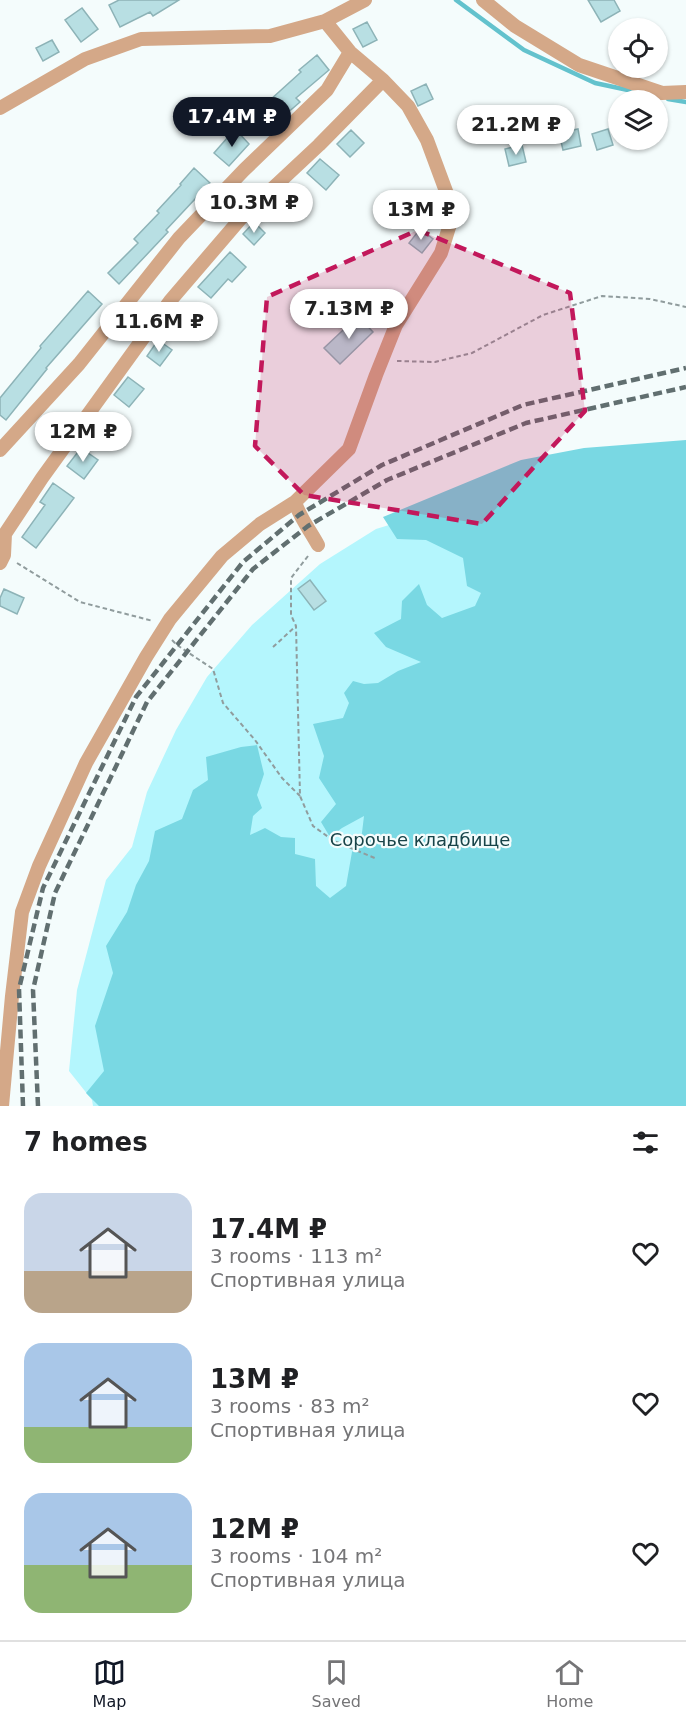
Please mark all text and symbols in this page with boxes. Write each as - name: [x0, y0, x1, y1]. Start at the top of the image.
- map controls: [608, 18, 668, 150]
- button: locate: [608, 18, 668, 78]
- button: layers: [608, 90, 668, 150]
- pin: 17.4M ₽: [177, 97, 287, 148]
- text: 17.4M ₽: [187, 104, 277, 128]
- pin: 21.2M ₽: [461, 105, 571, 156]
- text: 21.2M ₽: [471, 112, 561, 136]
- pin: 10.3M ₽: [199, 183, 309, 234]
- text: 10.3M ₽: [209, 190, 299, 214]
- pin: 13M ₽: [379, 190, 463, 241]
- text: 13M ₽: [387, 197, 455, 221]
- pin: 7.13M ₽: [294, 289, 404, 340]
- text: 7.13M ₽: [304, 296, 394, 320]
- pin: 11.6M ₽: [104, 302, 214, 353]
- text: 11.6M ₽: [114, 309, 204, 333]
- pin: 12M ₽: [41, 412, 125, 463]
- text: 12M ₽: [49, 419, 117, 443]
- park label: Сорочье кладбище: [330, 829, 510, 850]
- icon: filters: [629, 1126, 662, 1159]
- text: 7 homes: [24, 1127, 148, 1157]
- text: 17.4M ₽: [210, 1214, 327, 1244]
- icon: home: [72, 1217, 144, 1289]
- icon: heart: [629, 1237, 662, 1270]
- text: 3 rooms · 113 m²: [210, 1244, 382, 1268]
- text: Спортивная улица: [210, 1268, 406, 1292]
- text: 13M ₽: [210, 1364, 299, 1394]
- icon: home: [72, 1367, 144, 1439]
- icon: heart: [629, 1387, 662, 1420]
- text: 3 rooms · 83 m²: [210, 1394, 370, 1418]
- text: Спортивная улица: [210, 1418, 406, 1442]
- text: 12M ₽: [210, 1514, 299, 1544]
- icon: home: [72, 1517, 144, 1589]
- icon: heart: [629, 1537, 662, 1570]
- text: 3 rooms · 104 m²: [210, 1544, 382, 1568]
- text: Спортивная улица: [210, 1568, 406, 1592]
- tab: Map: [93, 1656, 126, 1711]
- tab: Saved: [312, 1656, 361, 1711]
- tab: Home: [546, 1656, 593, 1711]

